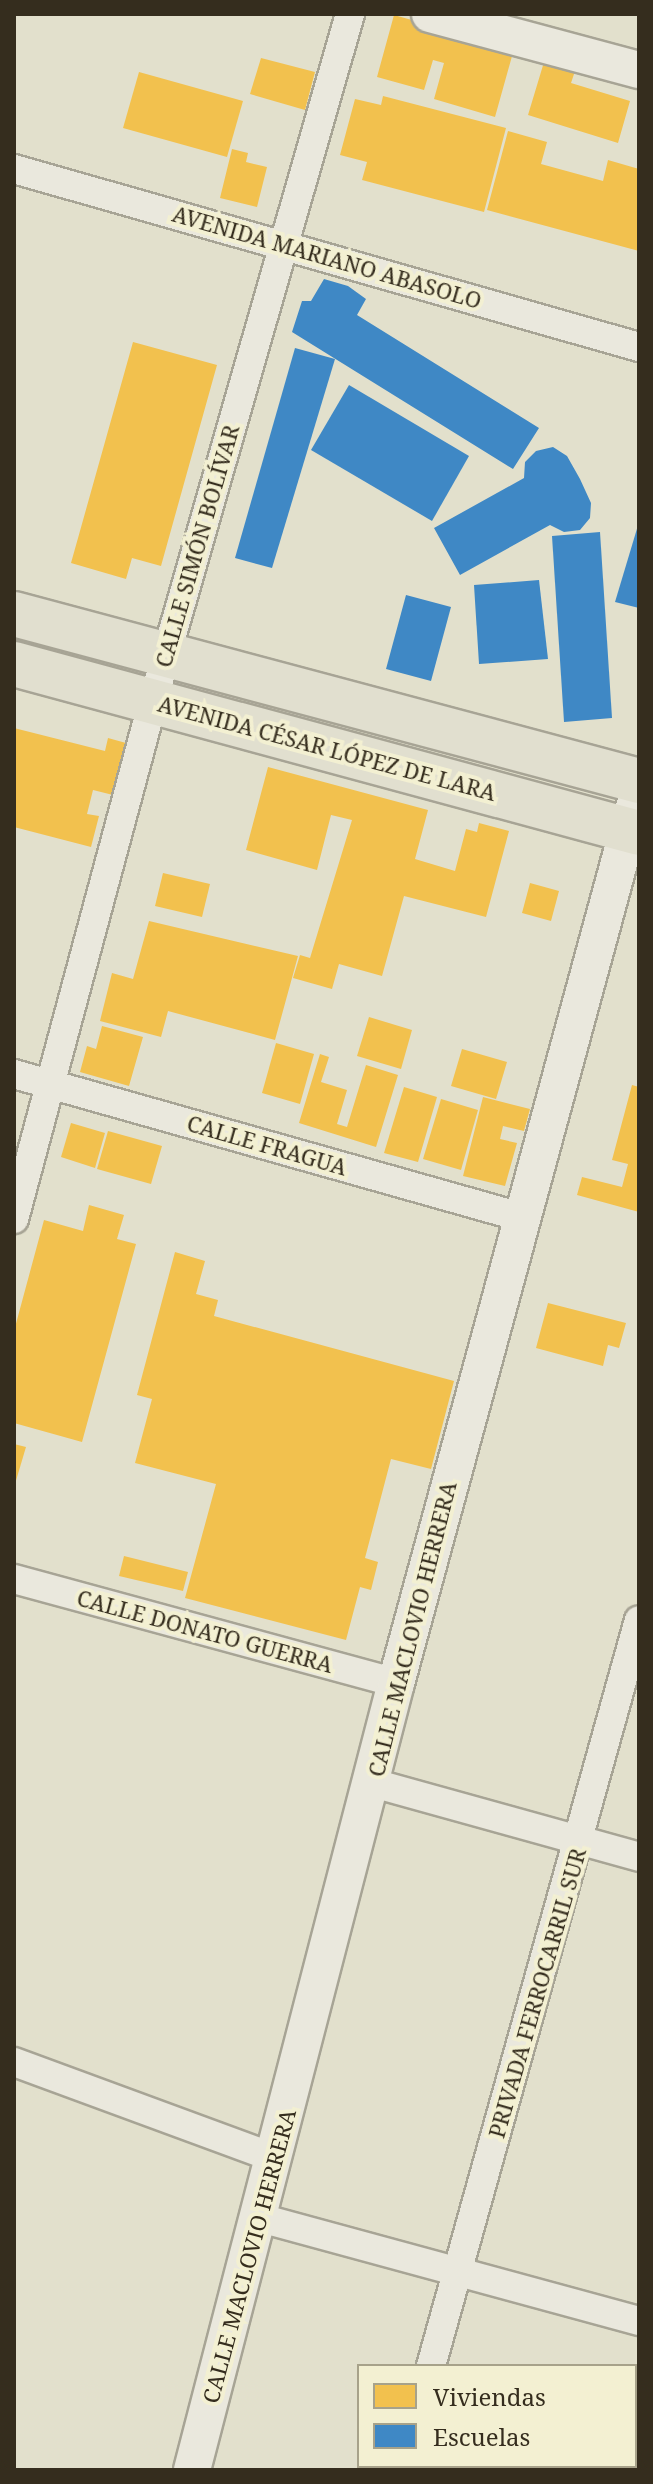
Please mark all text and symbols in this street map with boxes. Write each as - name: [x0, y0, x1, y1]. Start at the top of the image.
- street label: AVENIDA MARIANO ABASOLO: [169, 200, 485, 314]
- street label: CALLE SIMÓN BOLÍVAR: [150, 422, 244, 670]
- street label: AVENIDA CÉSAR LÓPEZ DE LARA: [155, 690, 499, 806]
- street label: CALLE FRAGUA: [184, 1110, 350, 1180]
- street label: CALLE MACLOVIO HERRERA: [363, 1479, 461, 1779]
- street label: CALLE DONATO GUERRA: [74, 1584, 336, 1678]
- street label: PRIVADA FERROCARRIL SUR: [483, 1845, 591, 2141]
- street label: CALLE MACLOVIO HERRERA: [197, 2106, 301, 2406]
- legend: [357, 2364, 637, 2468]
- text: Viviendas: [433, 2380, 546, 2413]
- text: Escuelas: [433, 2420, 530, 2453]

